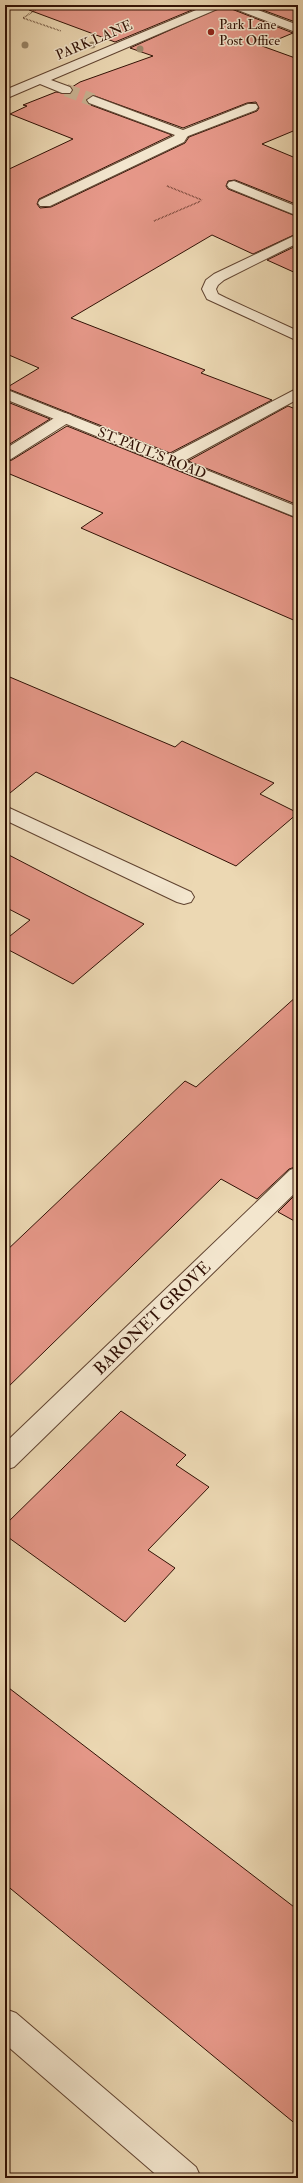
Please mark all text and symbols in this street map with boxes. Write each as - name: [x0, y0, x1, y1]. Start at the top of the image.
- street label: PARK LANE: [53, 16, 135, 64]
- place label: Park Lane Post Office: [219, 16, 280, 49]
- marker: Park Lane Post Office: [206, 27, 216, 37]
- street label: ST. PAUL'S ROAD: [95, 423, 209, 483]
- street label: BARONET GROVE: [89, 1257, 215, 1379]

